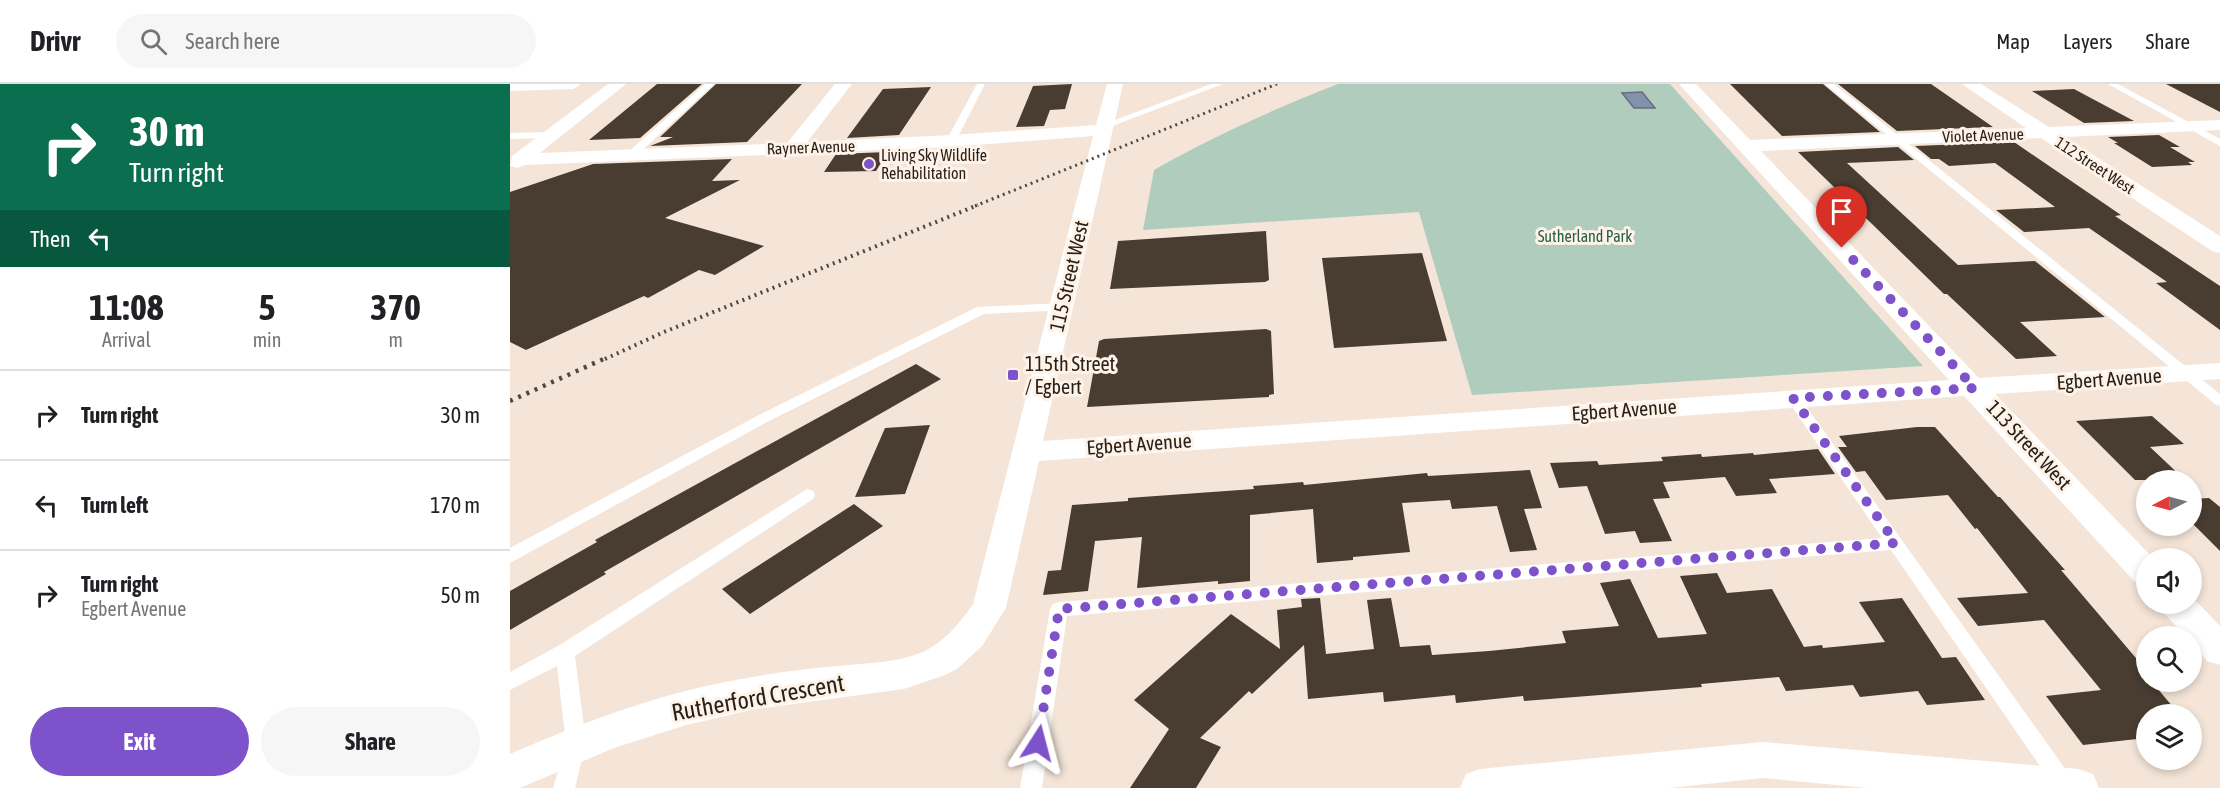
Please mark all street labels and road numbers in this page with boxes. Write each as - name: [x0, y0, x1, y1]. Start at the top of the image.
- street label: Violet Avenue: [1942, 125, 2024, 145]
- street label: 112 Street West: [2052, 133, 2138, 197]
- street label: Rayner Avenue: [767, 136, 855, 159]
- street label: 115 Street West: [1045, 218, 1093, 334]
- street label: Egbert Avenue: [2056, 363, 2162, 394]
- street label: Egbert Avenue: [1571, 394, 1677, 425]
- street label: 113 Street West: [1982, 395, 2077, 494]
- street label: Egbert Avenue: [1086, 428, 1192, 459]
- street label: Rutherford Crescent: [669, 669, 847, 726]

